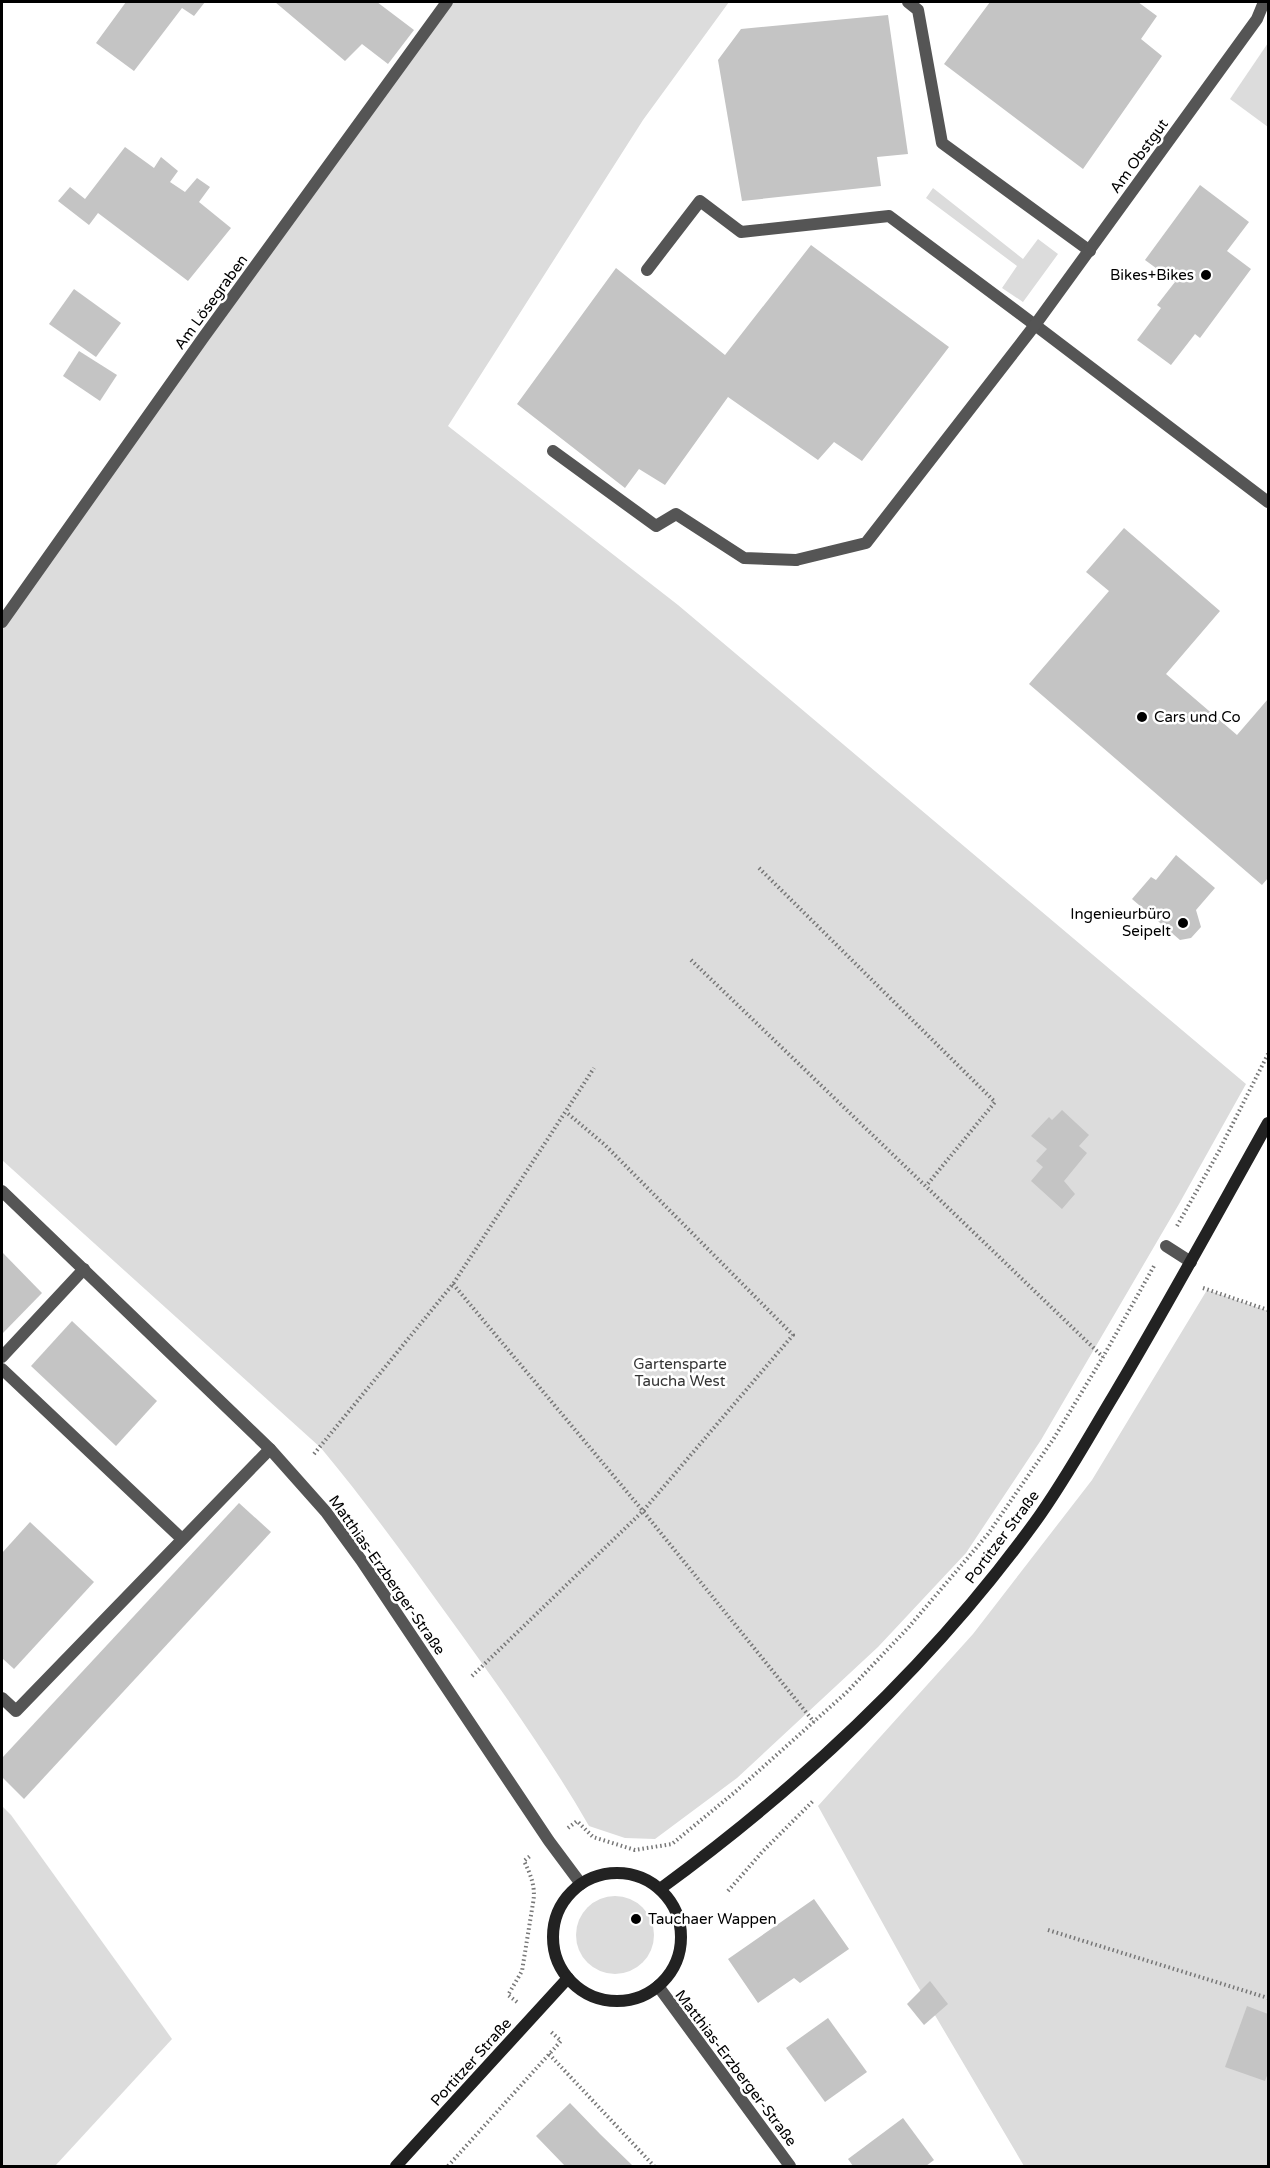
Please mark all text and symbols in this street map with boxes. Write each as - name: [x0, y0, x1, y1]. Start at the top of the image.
- street label: Am Obstgut: [1106, 115, 1172, 197]
- street label: Am Lösegraben: [171, 251, 251, 353]
- place label: Bikes+Bikes: [1110, 266, 1194, 284]
- marker: Bikes+Bikes: [1199, 268, 1213, 282]
- place label: Cars und Co: [1154, 708, 1241, 726]
- marker: Cars und Co: [1135, 710, 1149, 724]
- place label: Ingenieurbüro Seipelt: [1070, 905, 1171, 940]
- marker: Ingenieurbüro Seipelt: [1176, 916, 1190, 930]
- park label: Gartensparte Taucha West: [633, 1355, 727, 1390]
- street label: Portitzer Straße: [961, 1487, 1043, 1587]
- street label: Matthias-Erzberger-Straße: [325, 1492, 449, 1658]
- place label: Tauchaer Wappen: [648, 1910, 777, 1928]
- marker: Tauchaer Wappen: [629, 1912, 643, 1926]
- street label: Matthias-Erzberger-Straße: [671, 1986, 801, 2150]
- street label: Portitzer Straße: [427, 2014, 515, 2110]

